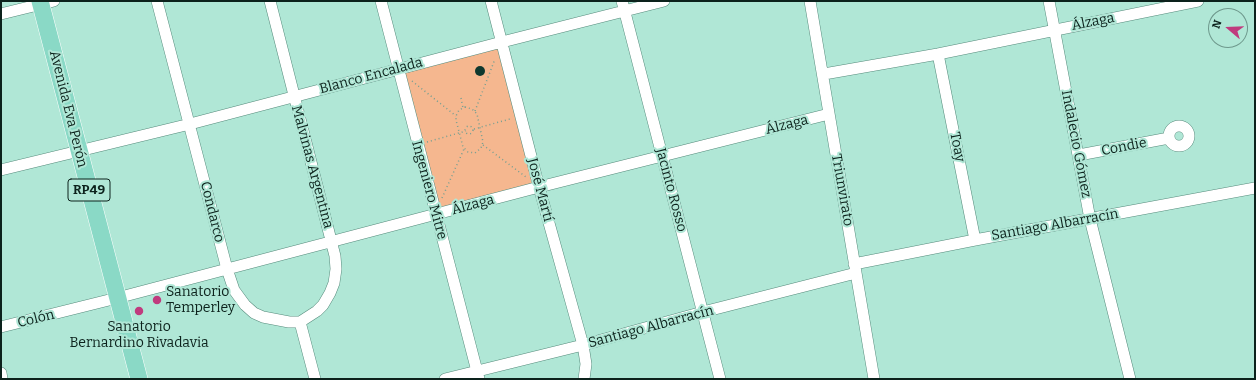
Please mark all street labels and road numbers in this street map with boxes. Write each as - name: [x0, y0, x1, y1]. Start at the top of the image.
- street label: Álzaga: [1070, 10, 1116, 34]
- street label: Avenida Eva Perón: [45, 49, 91, 169]
- street label: Blanco Encalada: [318, 54, 424, 98]
- street label: Indalecio Gómez: [1057, 89, 1095, 199]
- street label: Malvinas Argentina: [288, 104, 336, 230]
- street label: Álzaga: [764, 112, 810, 138]
- street label: Toay: [946, 131, 968, 163]
- street label: Condie: [1100, 134, 1148, 160]
- street label: Ingeniero Mitre: [408, 139, 450, 241]
- street label: Jacinto Rosso: [652, 146, 690, 234]
- street label: Triunvirato: [827, 153, 857, 227]
- street label: José Martí: [523, 156, 557, 224]
- road number: RP49: [68, 179, 110, 201]
- street label: Condarco: [196, 180, 228, 244]
- street label: Álzaga: [450, 191, 496, 219]
- street label: Santiago Albarracín: [990, 206, 1120, 244]
- street label: Santiago Albarracín: [587, 302, 715, 352]
- street label: Colón: [16, 306, 56, 332]

